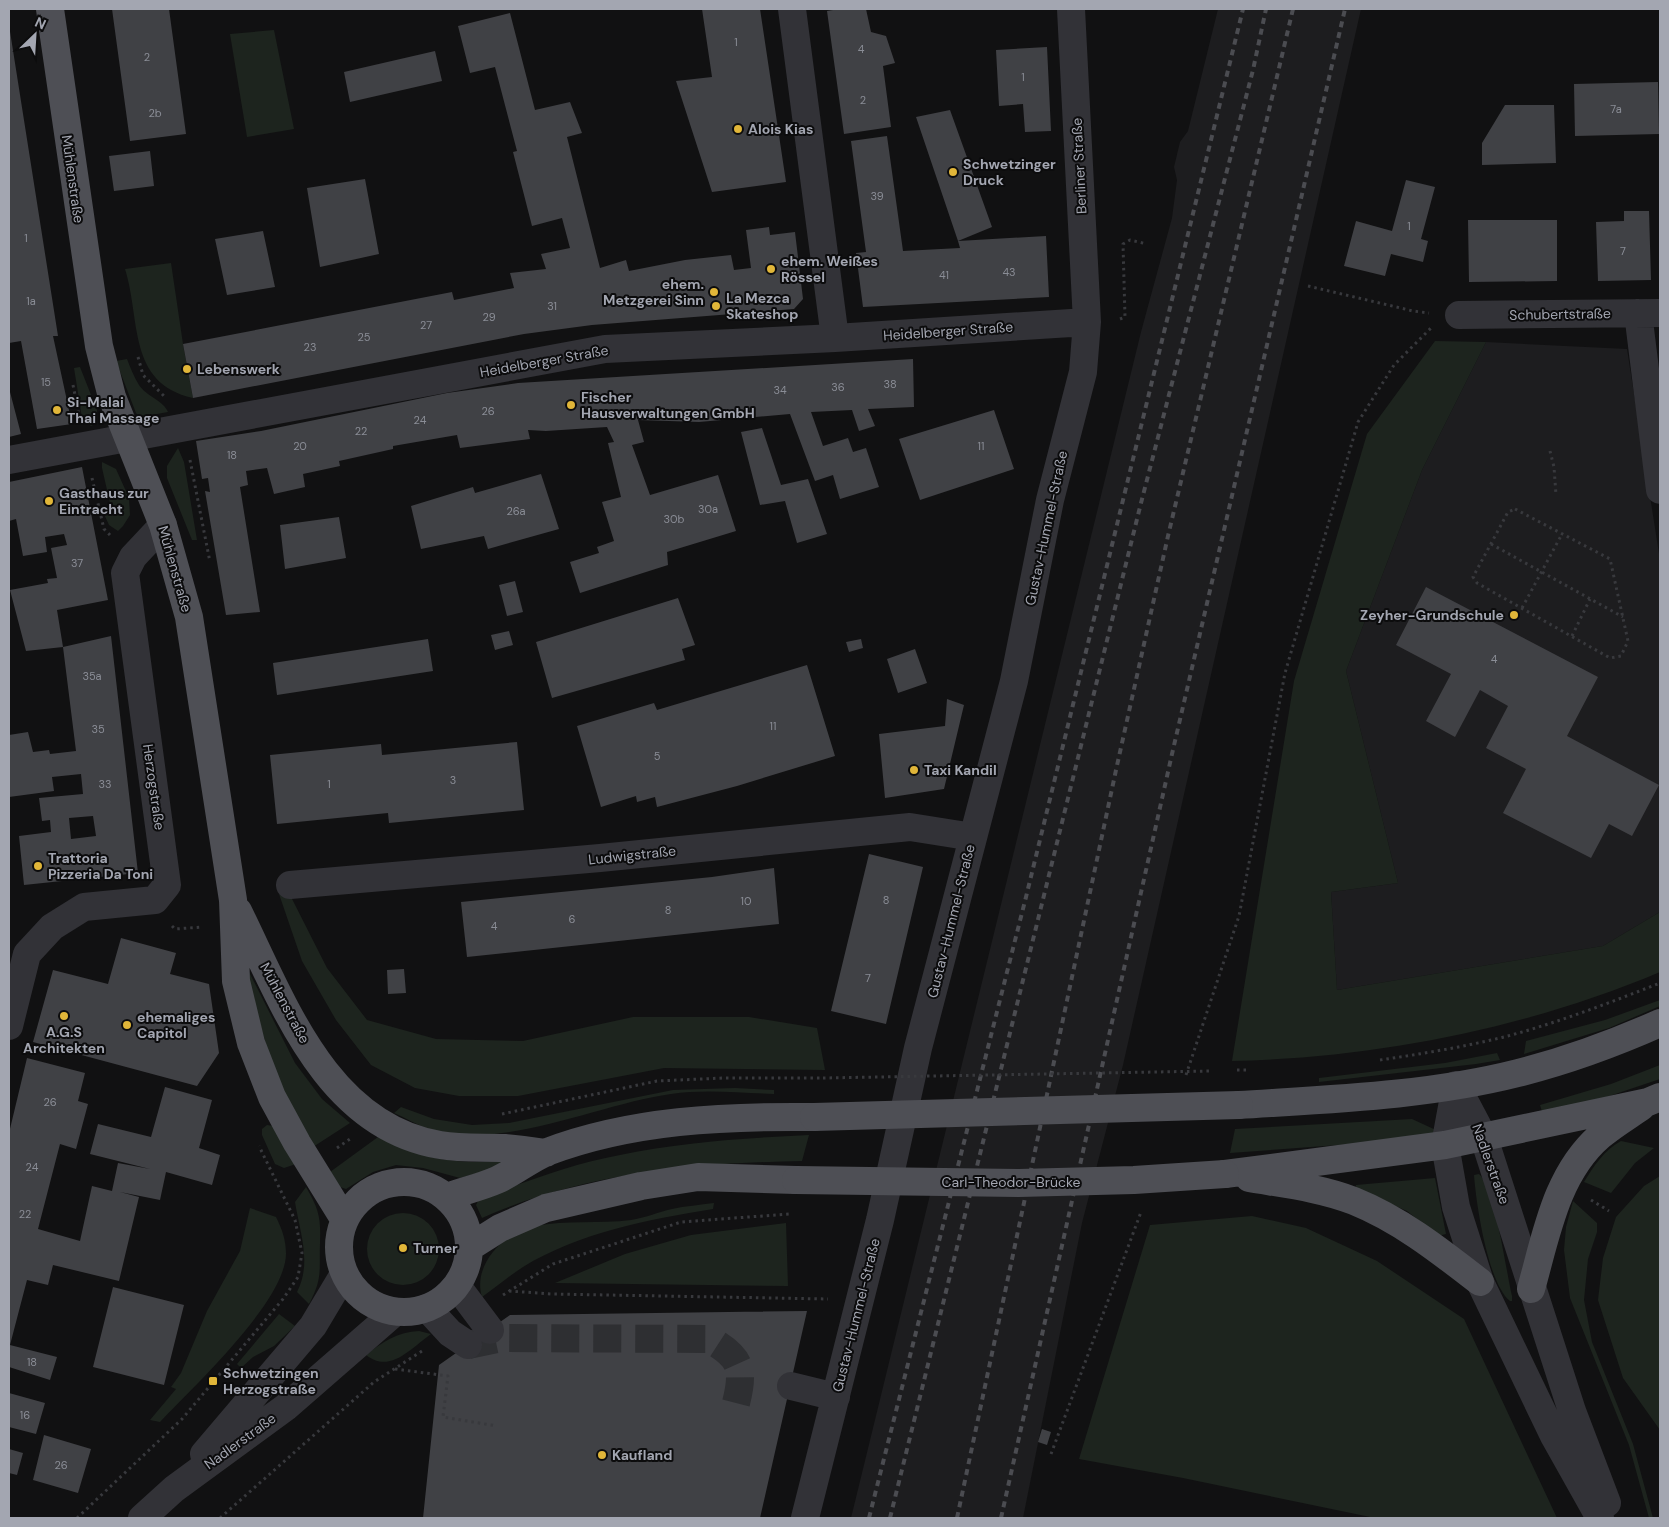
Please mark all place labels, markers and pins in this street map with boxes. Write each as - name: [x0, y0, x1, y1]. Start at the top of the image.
- place label: Alois Kias: [748, 120, 813, 138]
- marker: Alois Kias: [732, 123, 744, 135]
- place label: Schwetzinger Druck: [963, 155, 1056, 189]
- marker: Schwetzinger Druck: [947, 166, 959, 178]
- place label: ehem. Weißes Rössel: [781, 252, 878, 286]
- marker: ehem. Weißes Rössel: [765, 263, 777, 275]
- place label: ehem. Metzgerei Sinn: [603, 275, 704, 309]
- marker: ehem. Metzgerei Sinn: [708, 286, 720, 298]
- place label: La Mezca Skateshop: [726, 289, 799, 323]
- marker: La Mezca Skateshop: [710, 300, 722, 312]
- place label: Lebenswerk: [197, 360, 280, 378]
- marker: Lebenswerk: [181, 363, 193, 375]
- place label: Fischer Hausverwaltungen GmbH: [581, 388, 755, 422]
- place label: Si-Malai Thai Massage: [67, 393, 160, 427]
- marker: Fischer Hausverwaltungen GmbH: [565, 399, 577, 411]
- marker: Si-Malai Thai Massage: [51, 404, 63, 416]
- place label: Gasthaus zur Eintracht: [59, 484, 149, 518]
- marker: Gasthaus zur Eintracht: [43, 495, 55, 507]
- place label: Zeyher-Grundschule: [1360, 606, 1504, 624]
- marker: Zeyher-Grundschule: [1508, 609, 1520, 621]
- place label: Taxi Kandil: [924, 761, 997, 779]
- marker: Taxi Kandil: [908, 764, 920, 776]
- place label: Trattoria Pizzeria Da Toni: [48, 849, 153, 883]
- marker: Trattoria Pizzeria Da Toni: [32, 860, 44, 872]
- place label: ehemaliges Capitol: [137, 1008, 215, 1042]
- marker: A.G.S Architekten: [58, 1010, 70, 1022]
- marker: ehemaliges Capitol: [121, 1019, 133, 1031]
- place label: A.G.S Architekten: [23, 1023, 105, 1057]
- place label: Turner: [413, 1239, 458, 1257]
- marker: Turner: [397, 1242, 409, 1254]
- place label: Schwetzingen Herzogstraße: [223, 1364, 319, 1398]
- marker: Schwetzingen Herzogstraße: [207, 1375, 219, 1387]
- place label: Kaufland: [612, 1446, 672, 1464]
- marker: Kaufland: [596, 1449, 608, 1461]

